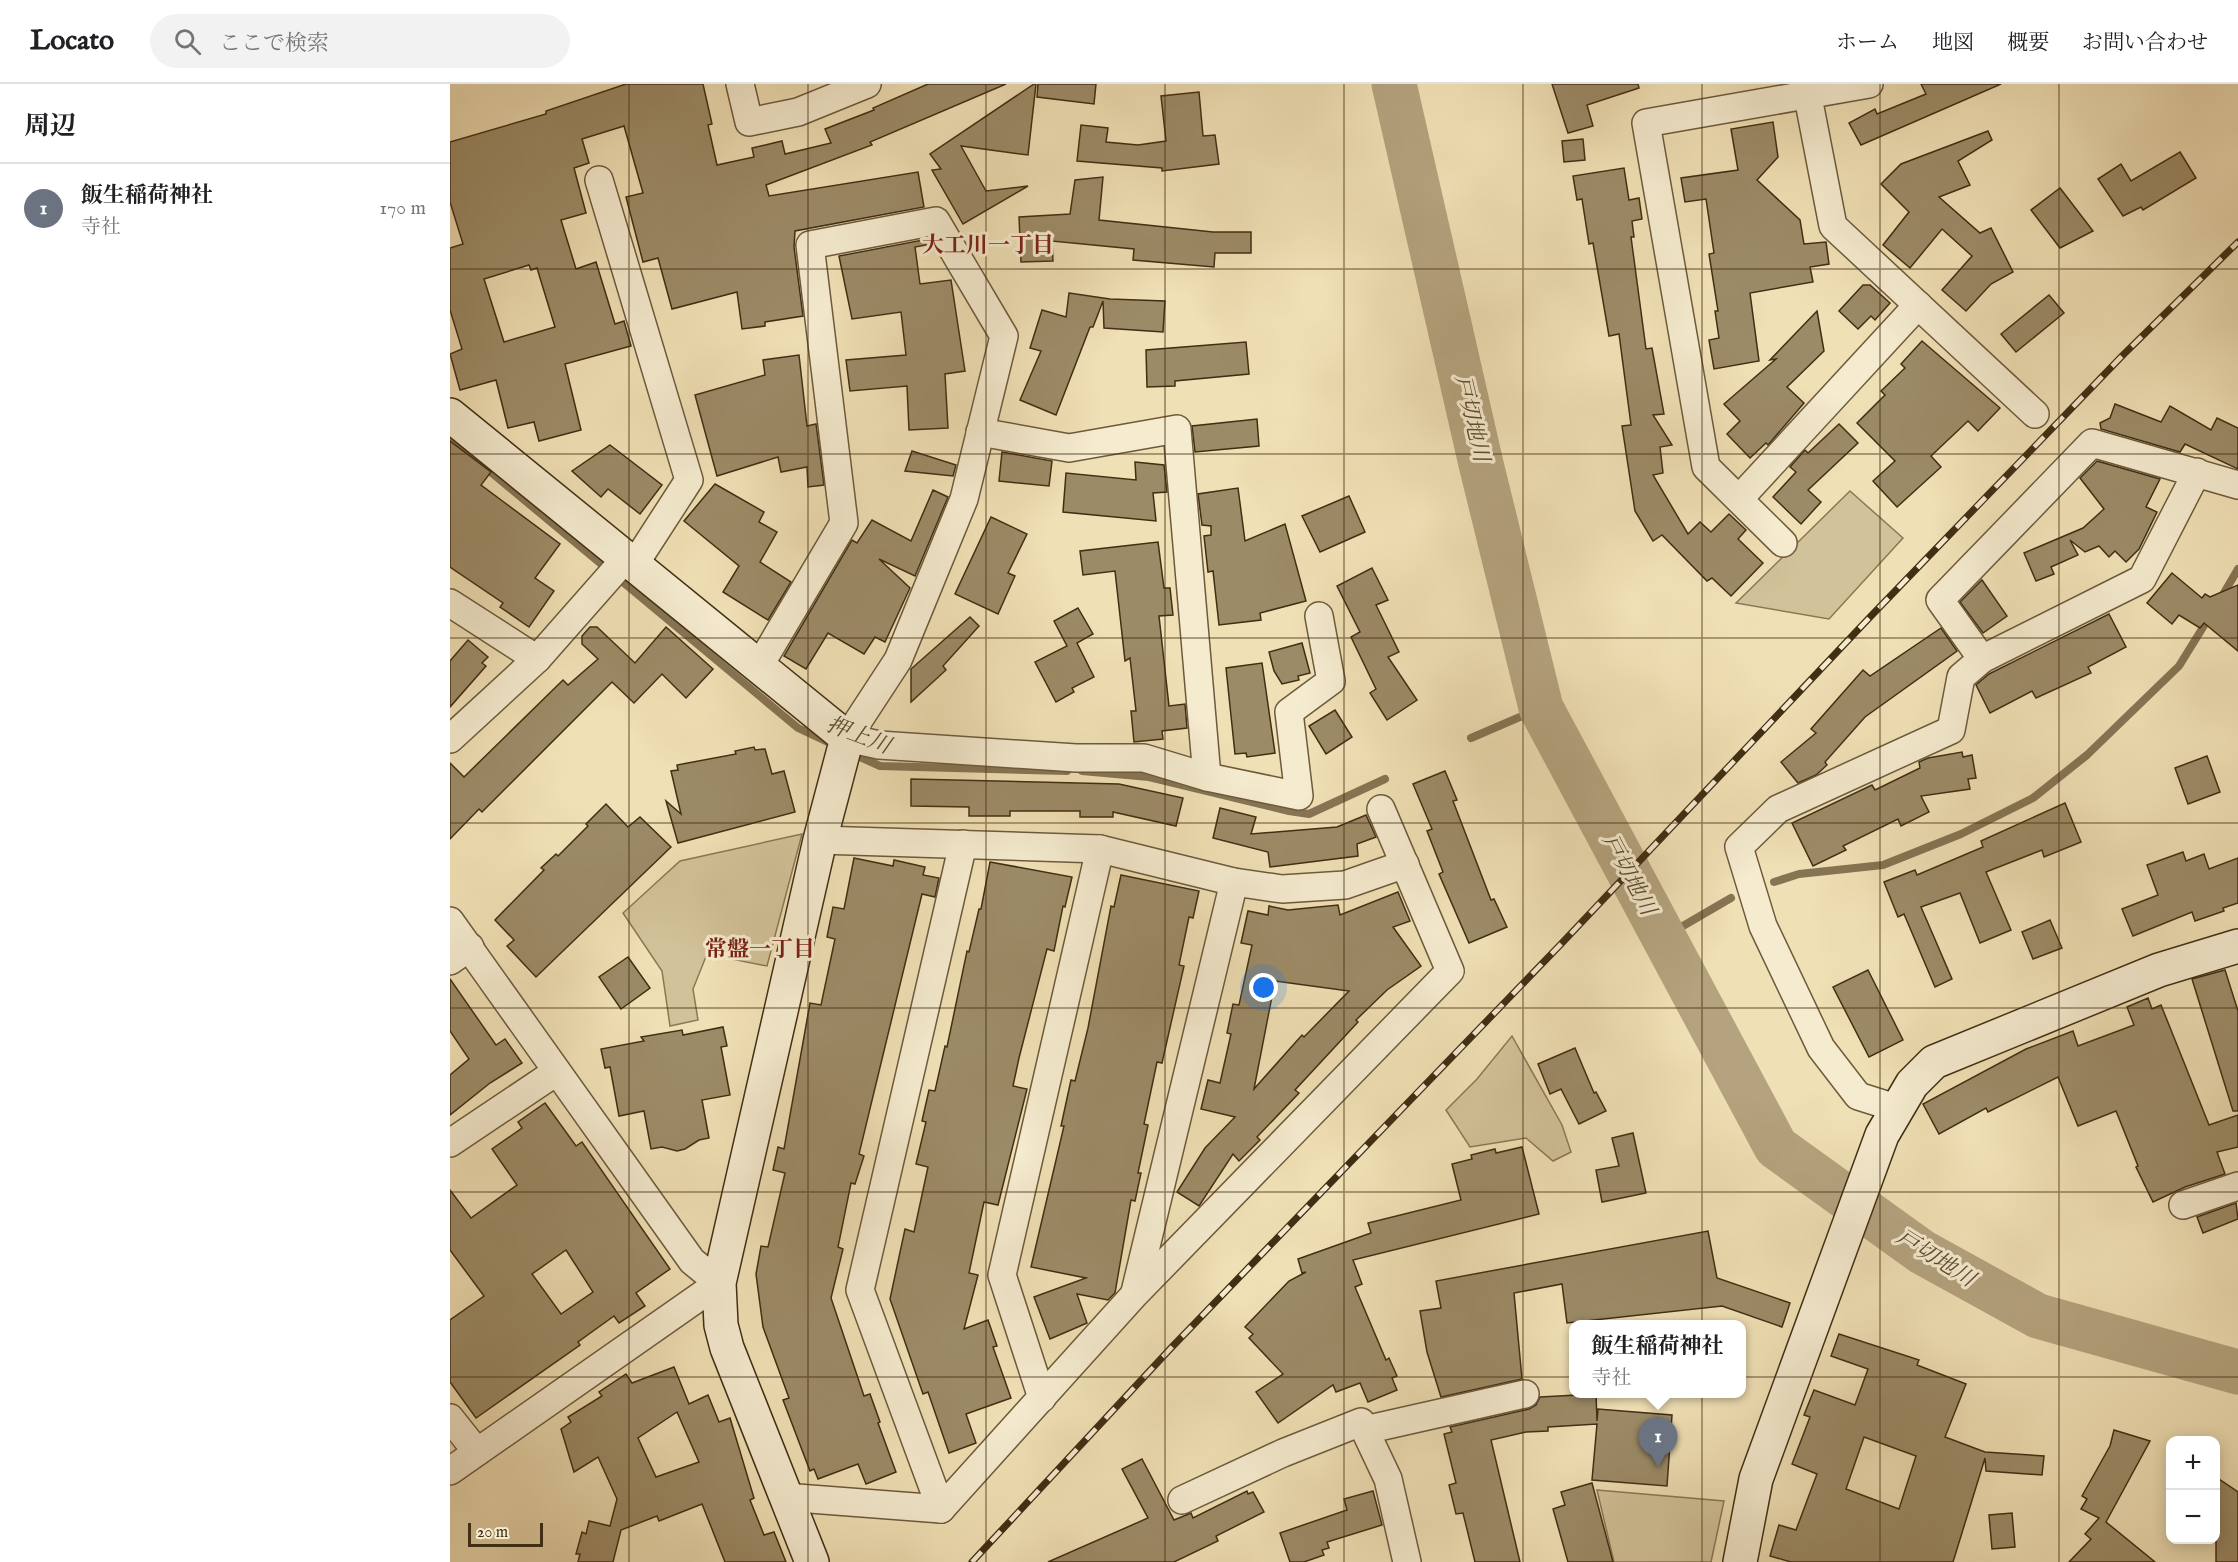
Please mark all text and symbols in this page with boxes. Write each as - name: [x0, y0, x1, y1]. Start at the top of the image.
- search box: [150, 14, 570, 68]
- text: Locato: [30, 24, 114, 59]
- icon: search: [171, 25, 204, 58]
- text: ここで検索: [219, 30, 329, 58]
- text: ホーム: [1836, 30, 1899, 57]
- text: 地図: [1932, 30, 1974, 57]
- text: 概要: [2007, 30, 2049, 57]
- text: お問い合わせ: [2082, 30, 2208, 57]
- text: 周辺: [24, 110, 76, 143]
- text: 飯生稲荷神社: [81, 182, 213, 210]
- text: 1: [40, 196, 47, 221]
- text: 170 m: [380, 196, 426, 221]
- text: 寺社: [81, 215, 121, 240]
- district label: 大工川一丁目: [922, 232, 1054, 260]
- water label: 戸切地川: [1448, 372, 1495, 466]
- water label: 押上川: [822, 711, 896, 761]
- water label: 戸切地川: [1595, 830, 1662, 922]
- district label: 常盤一丁目: [705, 936, 815, 964]
- your location: [1249, 973, 1278, 1002]
- water label: 戸切地川: [1890, 1224, 1981, 1295]
- popup: [1569, 1320, 1746, 1398]
- text: 飯生稲荷神社: [1591, 1333, 1724, 1361]
- text: 寺社: [1591, 1366, 1631, 1391]
- pin: 1: [1638, 1418, 1678, 1467]
- map controls: [2166, 1436, 2220, 1544]
- button: +: [2166, 1436, 2220, 1490]
- button: −: [2166, 1490, 2220, 1544]
- scale bar: [468, 1520, 543, 1548]
- text: 20 m: [477, 1523, 508, 1543]

